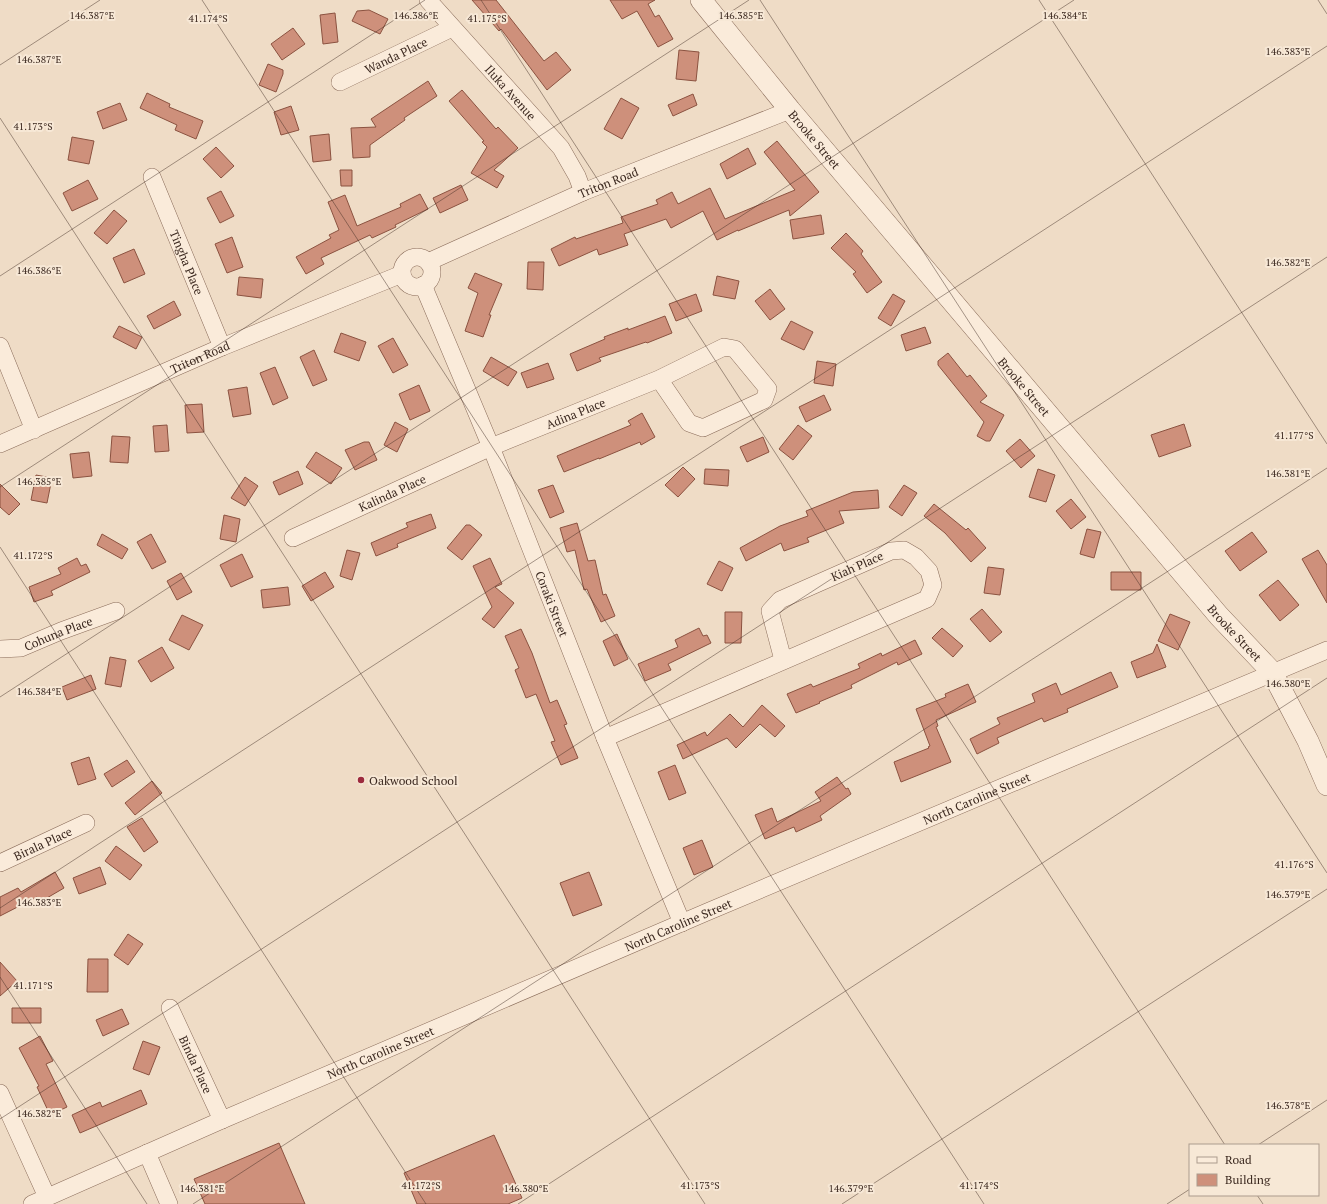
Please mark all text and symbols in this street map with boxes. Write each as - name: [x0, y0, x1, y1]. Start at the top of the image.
- text: 146.387°E: [70, 9, 115, 22]
- text: 146.386°E: [394, 9, 439, 22]
- text: 146.385°E: [719, 9, 764, 22]
- text: 146.384°E: [1043, 9, 1088, 22]
- text: 41.174°S: [188, 12, 228, 25]
- text: 41.175°S: [467, 12, 507, 25]
- street label: Wanda Place: [362, 34, 430, 77]
- text: 146.383°E: [1266, 45, 1311, 58]
- text: 146.387°E: [17, 53, 62, 66]
- street label: Iluka Avenue: [482, 62, 540, 123]
- street label: Brooke Street: [786, 107, 844, 172]
- text: 41.173°S: [13, 120, 53, 133]
- street label: Triton Road: [576, 163, 641, 201]
- street label: Tingha Place: [167, 227, 207, 297]
- text: 146.382°E: [1266, 256, 1311, 269]
- text: 146.386°E: [17, 264, 62, 277]
- street label: Triton Road: [168, 337, 232, 376]
- street label: Brooke Street: [995, 354, 1054, 419]
- street label: Adina Place: [543, 394, 607, 432]
- text: 41.177°S: [1274, 429, 1314, 442]
- text: 146.381°E: [1266, 467, 1311, 480]
- street label: Kalinda Place: [356, 471, 428, 514]
- text: 146.385°E: [17, 475, 62, 488]
- street label: Kiah Place: [829, 548, 885, 584]
- text: 41.172°S: [13, 549, 53, 562]
- street label: Coraki Street: [533, 569, 572, 639]
- street label: Brooke Street: [1205, 601, 1266, 665]
- street label: Cohuna Place: [22, 613, 94, 653]
- text: 146.380°E: [1266, 677, 1311, 690]
- text: 146.384°E: [17, 685, 62, 698]
- street label: North Caroline Street: [921, 769, 1033, 827]
- place label: Oakwood School: [369, 773, 458, 788]
- marker: Oakwood School: [356, 775, 366, 785]
- street label: Birala Place: [11, 823, 74, 863]
- text: 41.176°S: [1274, 858, 1314, 871]
- text: 146.379°E: [1266, 888, 1311, 901]
- street label: North Caroline Street: [622, 895, 734, 954]
- text: 146.383°E: [17, 896, 62, 909]
- text: 41.171°S: [13, 979, 53, 992]
- street label: North Caroline Street: [325, 1022, 437, 1082]
- street label: Binda Place: [176, 1033, 216, 1096]
- text: 146.378°E: [1266, 1099, 1311, 1112]
- text: 146.382°E: [17, 1107, 62, 1120]
- legend: [1189, 1144, 1319, 1196]
- text: Road: [1225, 1152, 1252, 1167]
- text: Building: [1225, 1172, 1271, 1187]
- text: 41.172°S: [401, 1179, 441, 1192]
- text: 41.173°S: [680, 1179, 720, 1192]
- text: 41.174°S: [959, 1179, 999, 1192]
- text: 146.381°E: [180, 1182, 225, 1195]
- text: 146.380°E: [504, 1182, 549, 1195]
- text: 146.379°E: [829, 1182, 874, 1195]

